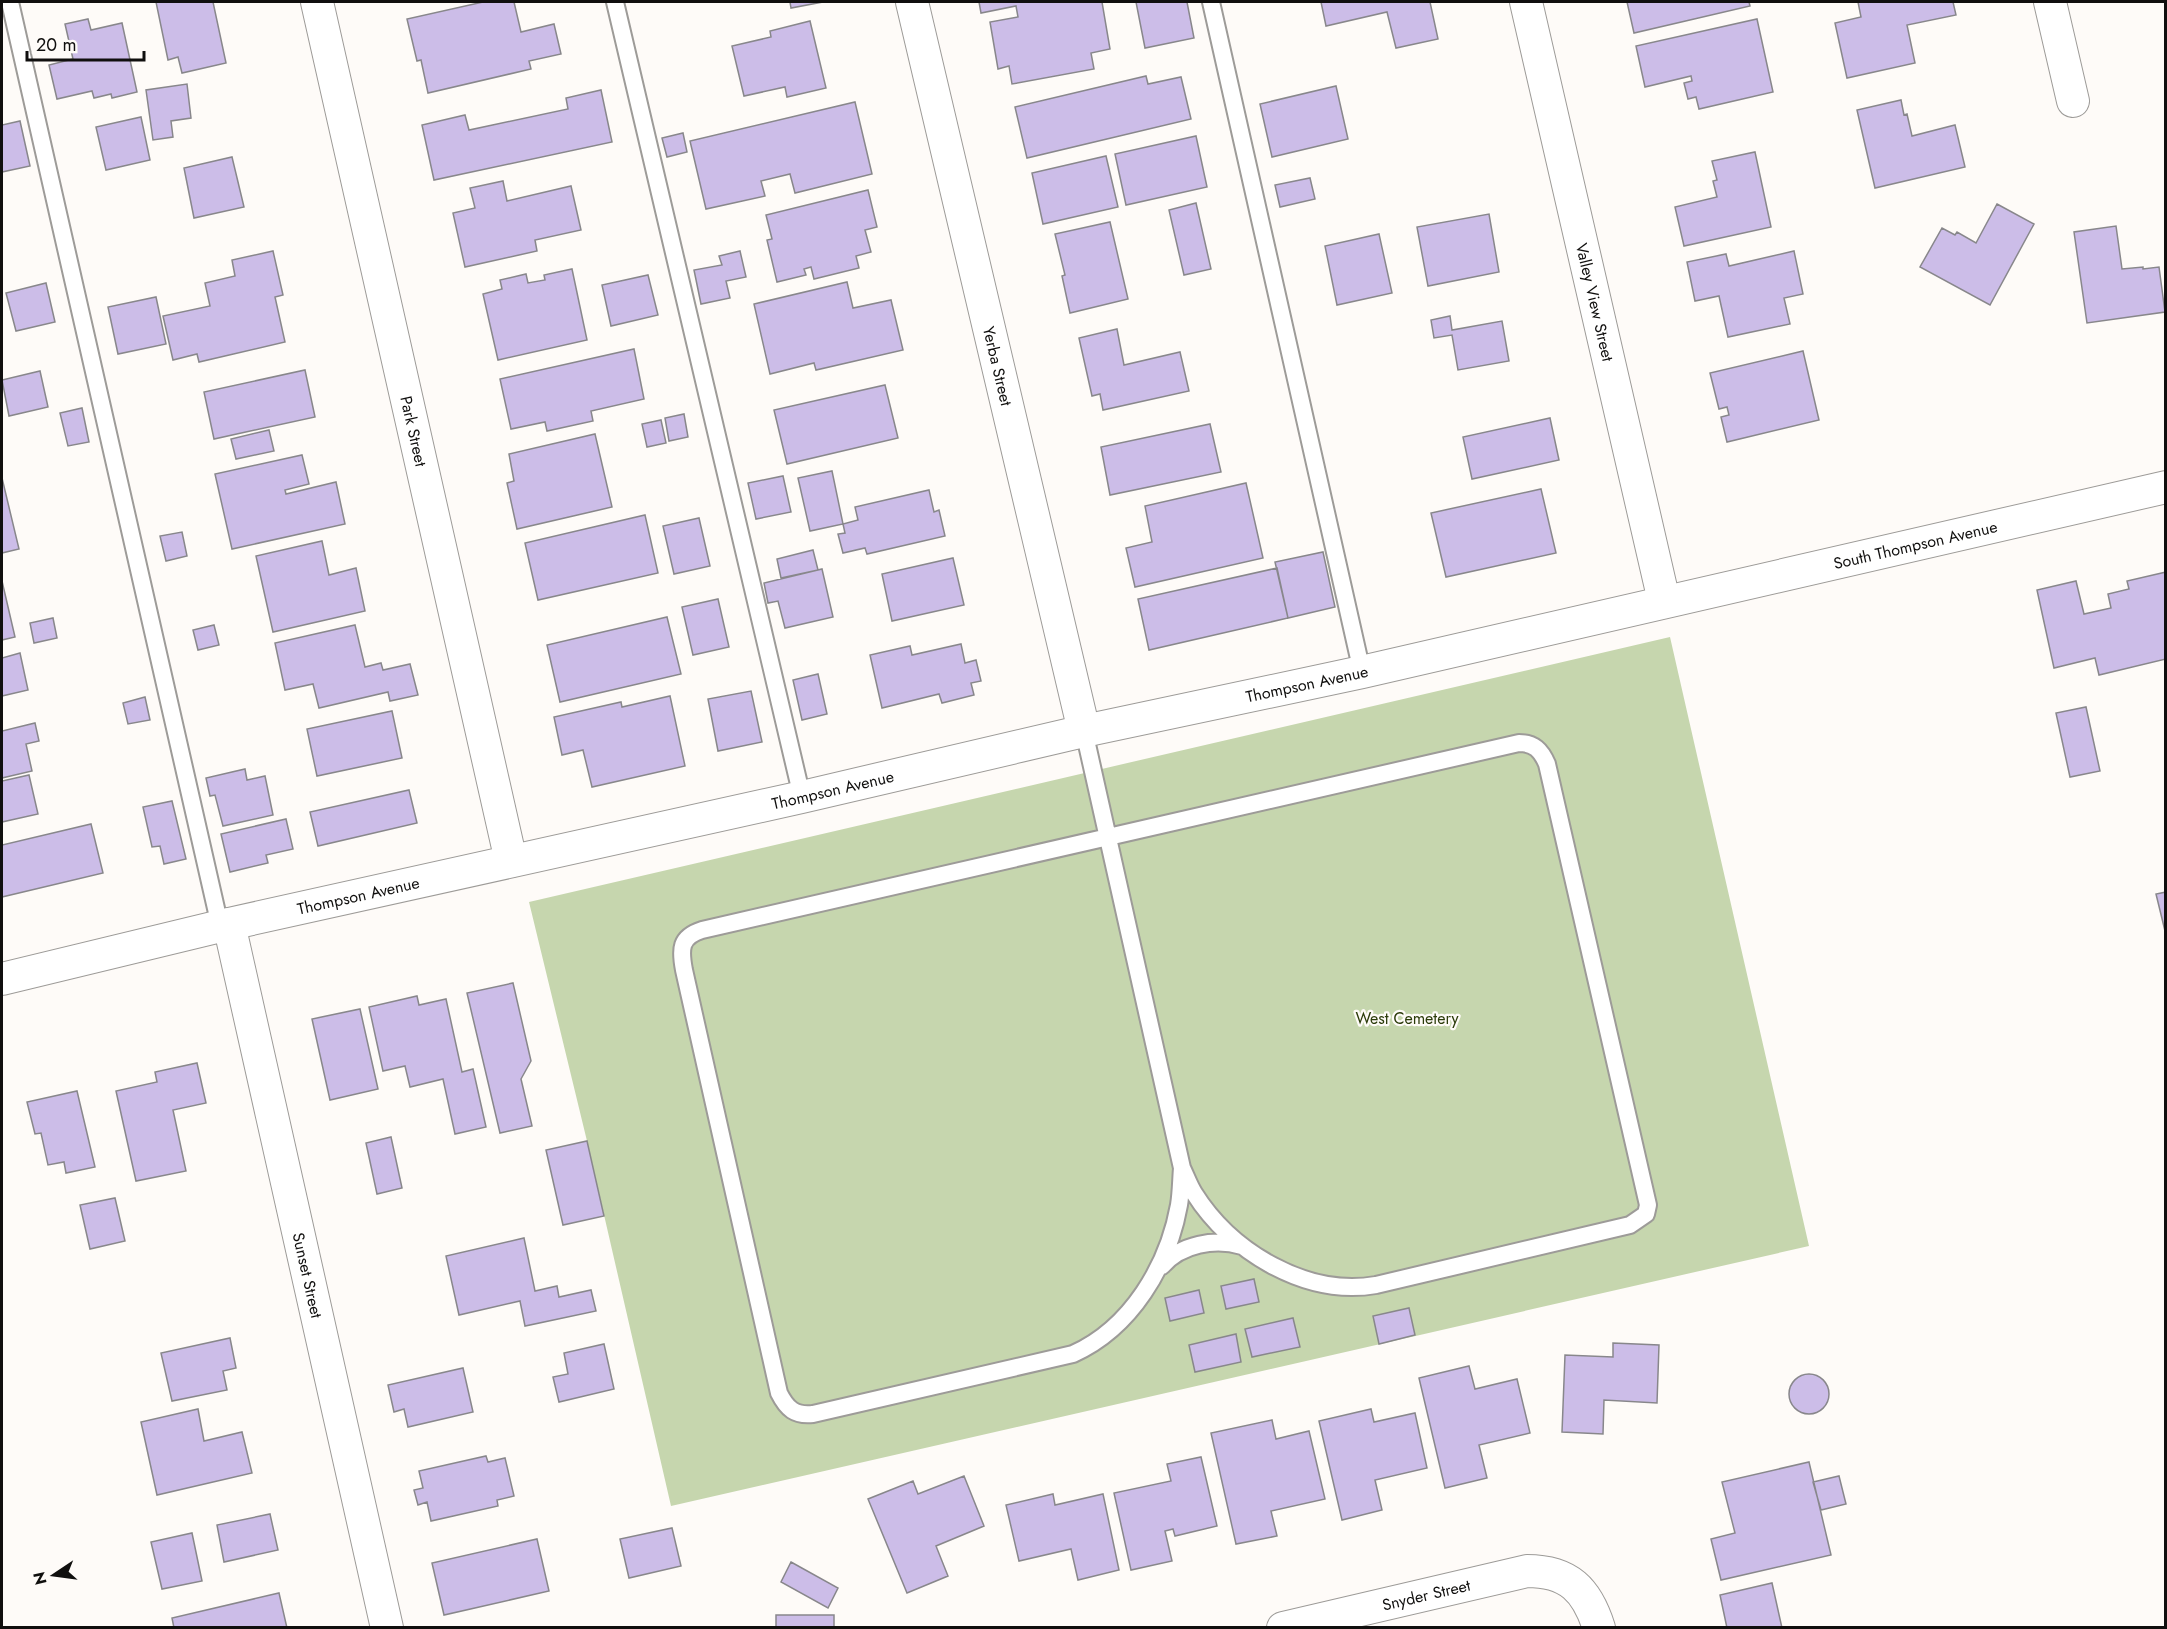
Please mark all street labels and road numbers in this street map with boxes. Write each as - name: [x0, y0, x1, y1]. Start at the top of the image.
- street label: Valley View Street: [1570, 241, 1620, 364]
- street label: Yerba Street: [977, 324, 1018, 408]
- street label: Park Street: [395, 394, 433, 469]
- street label: South Thompson Avenue: [1831, 515, 1999, 575]
- street label: Thompson Avenue: [1244, 659, 1370, 708]
- street label: Thompson Avenue: [770, 764, 896, 815]
- street label: Thompson Avenue: [295, 871, 422, 920]
- street label: Sunset Street: [287, 1230, 329, 1320]
- street label: Snyder Street: [1380, 1573, 1473, 1616]

